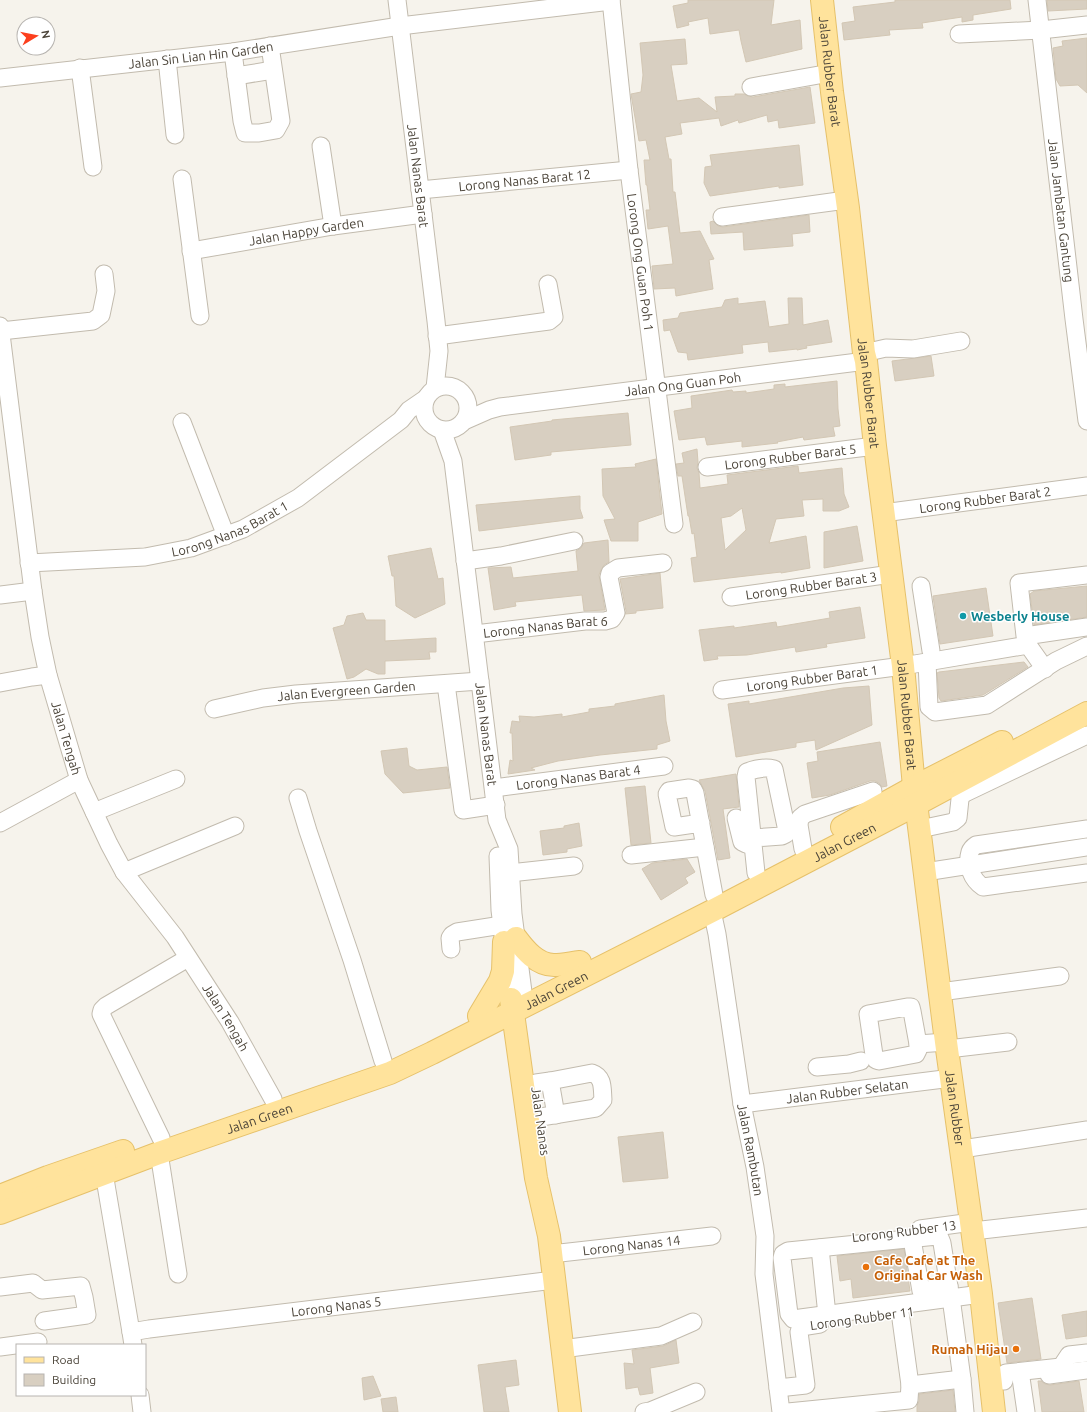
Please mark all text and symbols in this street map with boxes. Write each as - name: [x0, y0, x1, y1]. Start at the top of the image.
- north arrow: [16, 16, 56, 56]
- street label: Jalan Rubber Barat: [817, 16, 844, 128]
- text: N: [39, 29, 52, 39]
- street label: Jalan Sin Lian Hin Garden: [127, 39, 274, 71]
- street label: Jalan Nanas Barat: [405, 123, 432, 228]
- street label: Jalan Jambatan Gantung: [1046, 138, 1077, 283]
- street label: Lorong Nanas Barat 12: [458, 167, 591, 193]
- street label: Lorong Ong Guan Poh 1: [625, 193, 656, 332]
- street label: Jalan Happy Garden: [248, 215, 365, 248]
- street label: Jalan Rubber Barat: [855, 337, 882, 449]
- street label: Jalan Ong Guan Poh: [624, 370, 742, 398]
- street label: Lorong Rubber Barat 5: [724, 441, 857, 472]
- street label: Lorong Rubber Barat 2: [918, 484, 1052, 515]
- street label: Lorong Nanas Barat 1: [170, 498, 290, 559]
- street label: Lorong Rubber Barat 3: [745, 569, 878, 602]
- place label: Wesberly House: [971, 609, 1069, 623]
- marker: Wesberly House: [958, 611, 968, 621]
- street label: Lorong Nanas Barat 6: [482, 614, 608, 640]
- street label: Jalan Rubber Barat: [895, 659, 919, 771]
- street label: Lorong Rubber Barat 1: [746, 662, 879, 694]
- street label: Jalan Evergreen Garden: [276, 679, 416, 703]
- street label: Jalan Nanas Barat: [473, 682, 500, 787]
- street label: Jalan Tengah: [49, 699, 84, 777]
- street label: Lorong Nanas Barat 4: [515, 762, 641, 792]
- street label: Jalan Green: [810, 820, 878, 864]
- street label: Jalan Green: [522, 968, 590, 1012]
- street label: Jalan Tengah: [200, 981, 252, 1053]
- street label: Jalan Rubber: [943, 1069, 967, 1147]
- street label: Jalan Rubber Selatan: [785, 1076, 909, 1105]
- street label: Jalan Nanas: [529, 1086, 553, 1157]
- street label: Jalan Green: [224, 1100, 294, 1136]
- street label: Jalan Rambutan: [735, 1102, 766, 1197]
- street label: Lorong Rubber 13: [851, 1218, 957, 1244]
- street label: Lorong Nanas 14: [582, 1233, 681, 1257]
- place label: Cafe Cafe at The Original Car Wash: [874, 1253, 983, 1282]
- marker: Cafe Cafe at The Original Car Wash: [861, 1262, 871, 1272]
- street label: Lorong Nanas 5: [290, 1294, 382, 1319]
- street label: Lorong Rubber 11: [809, 1304, 915, 1332]
- place label: Rumah Hijau: [931, 1342, 1008, 1356]
- legend: [16, 1344, 146, 1396]
- marker: Rumah Hijau: [1011, 1344, 1021, 1354]
- text: Road: [52, 1353, 80, 1366]
- text: Building: [52, 1373, 96, 1386]

